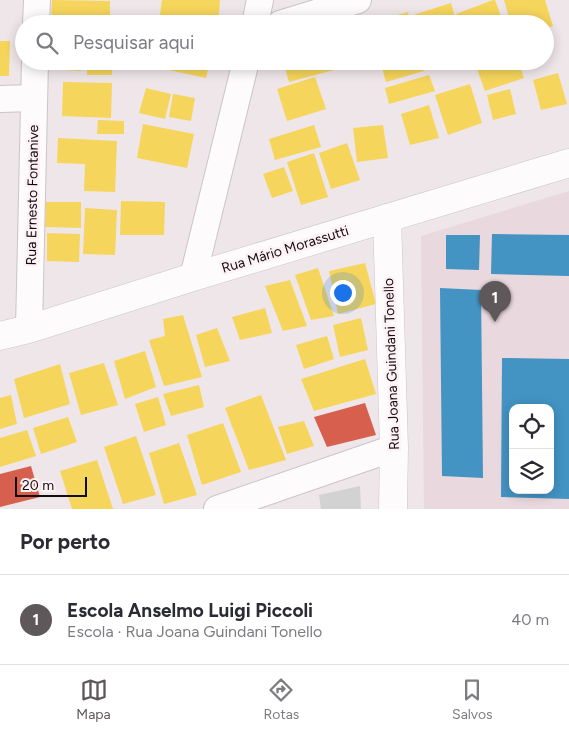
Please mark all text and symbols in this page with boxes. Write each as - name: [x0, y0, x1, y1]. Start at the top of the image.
- search box: [15, 15, 554, 70]
- icon: search: [33, 29, 61, 57]
- text: Pesquisar aqui: [73, 31, 194, 54]
- street label: Rua Ernesto Fontanive: [23, 124, 42, 265]
- street label: Rua Mário Morassutti: [219, 222, 351, 277]
- street label: Rua Joana Guindani Tonello: [380, 278, 403, 450]
- your location: [330, 280, 356, 306]
- pin: 1: [479, 281, 511, 322]
- map controls: [509, 404, 554, 494]
- button: locate: [509, 404, 554, 449]
- button: layers: [509, 449, 554, 494]
- scale bar: [15, 474, 88, 497]
- text: 20 m: [22, 477, 54, 494]
- text: Por perto: [20, 529, 110, 554]
- text: Escola Anselmo Luigi Piccoli: [67, 599, 313, 622]
- text: 1: [33, 610, 39, 629]
- text: 40 m: [511, 610, 549, 629]
- text: Escola · Rua Joana Guindani Tonello: [67, 622, 322, 641]
- tab: Mapa: [76, 676, 111, 723]
- tab: Rotas: [264, 676, 299, 723]
- tab: Salvos: [452, 676, 493, 723]

